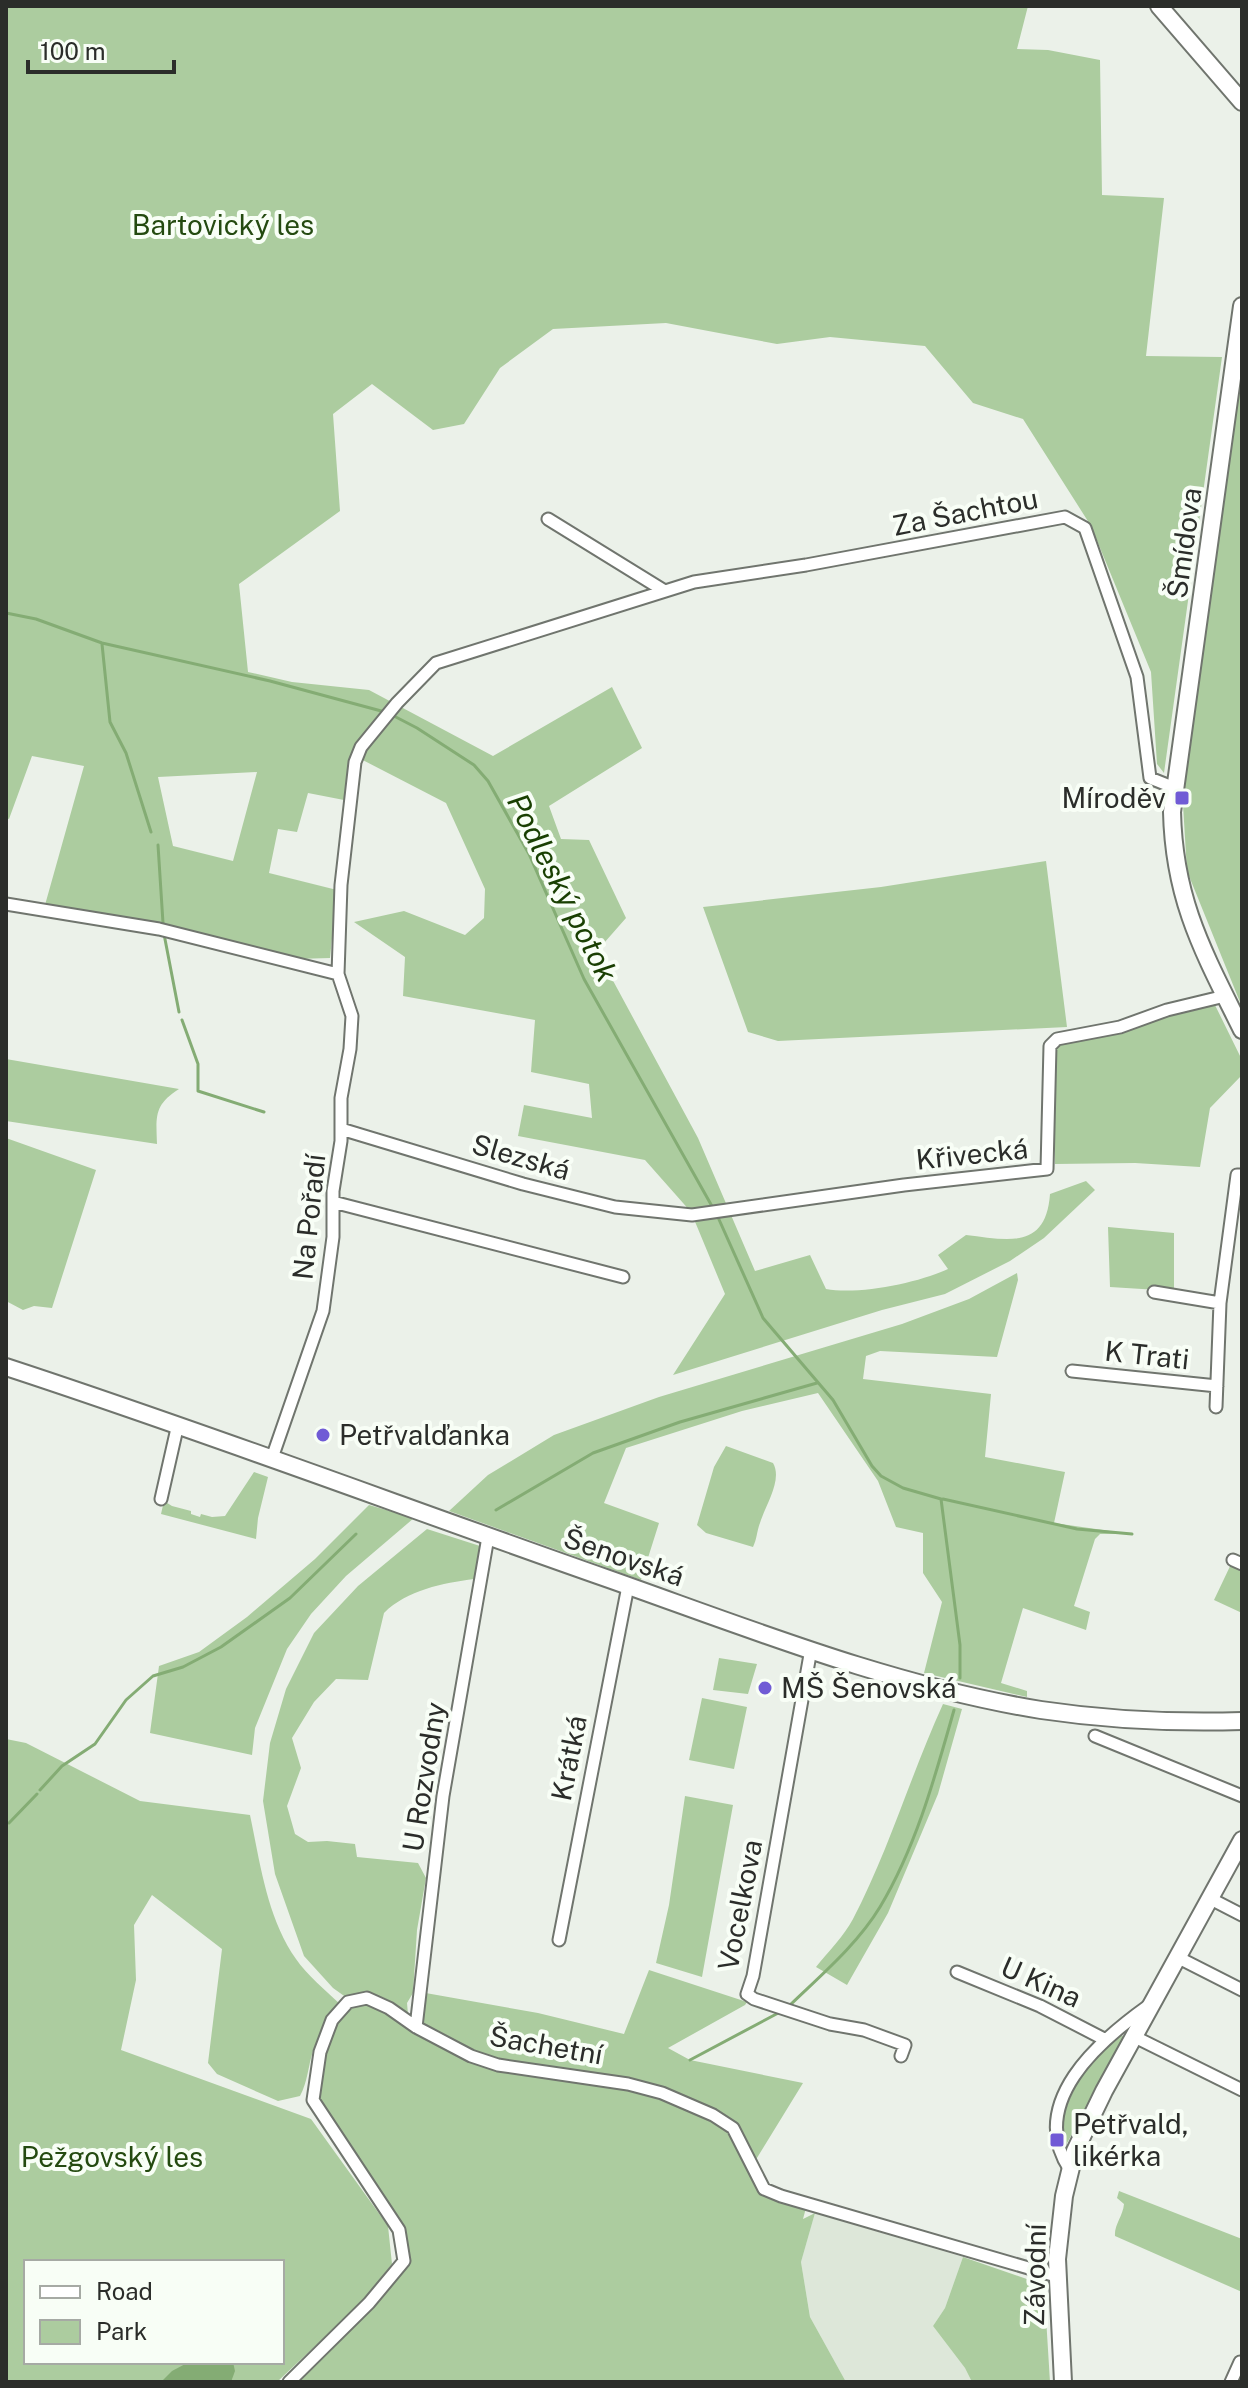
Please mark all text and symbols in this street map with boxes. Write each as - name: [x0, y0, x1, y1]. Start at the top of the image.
- scale bar: [28, 24, 174, 74]
- text: 100 m: [40, 37, 106, 65]
- park label: Bartovický les: [132, 208, 314, 241]
- street label: Za Šachtou: [889, 481, 1040, 542]
- street label: Šmídova: [1159, 486, 1208, 600]
- place label: Míroděv: [1061, 781, 1166, 814]
- water label: Podleský potok: [500, 787, 626, 988]
- marker: Míroděv: [1173, 789, 1191, 807]
- street label: Slezská: [468, 1127, 574, 1186]
- street label: Křivecká: [914, 1131, 1030, 1176]
- street label: Na Pořadí: [285, 1151, 332, 1281]
- street label: K Trati: [1103, 1334, 1191, 1375]
- place label: Petřvalďanka: [339, 1418, 510, 1451]
- marker: Petřvalďanka: [314, 1426, 332, 1444]
- street label: Šenovská: [560, 1521, 689, 1593]
- place label: MŠ Šenovská: [781, 1671, 957, 1704]
- marker: MŠ Šenovská: [756, 1679, 774, 1697]
- street label: U Rozvodny: [395, 1700, 452, 1854]
- street label: Krátká: [544, 1712, 593, 1803]
- street label: Vocelkova: [711, 1837, 768, 1973]
- street label: U Kina: [996, 1949, 1086, 2014]
- street label: Šachetní: [487, 2018, 606, 2071]
- place label: Petřvald, likérka: [1073, 2107, 1189, 2172]
- marker: Petřvald, likérka: [1048, 2131, 1066, 2149]
- park label: Pežgovský les: [21, 2140, 203, 2173]
- street label: Závodní: [1017, 2222, 1052, 2327]
- legend: [24, 2260, 284, 2364]
- text: Road: [96, 2277, 153, 2305]
- text: Park: [96, 2317, 147, 2345]

